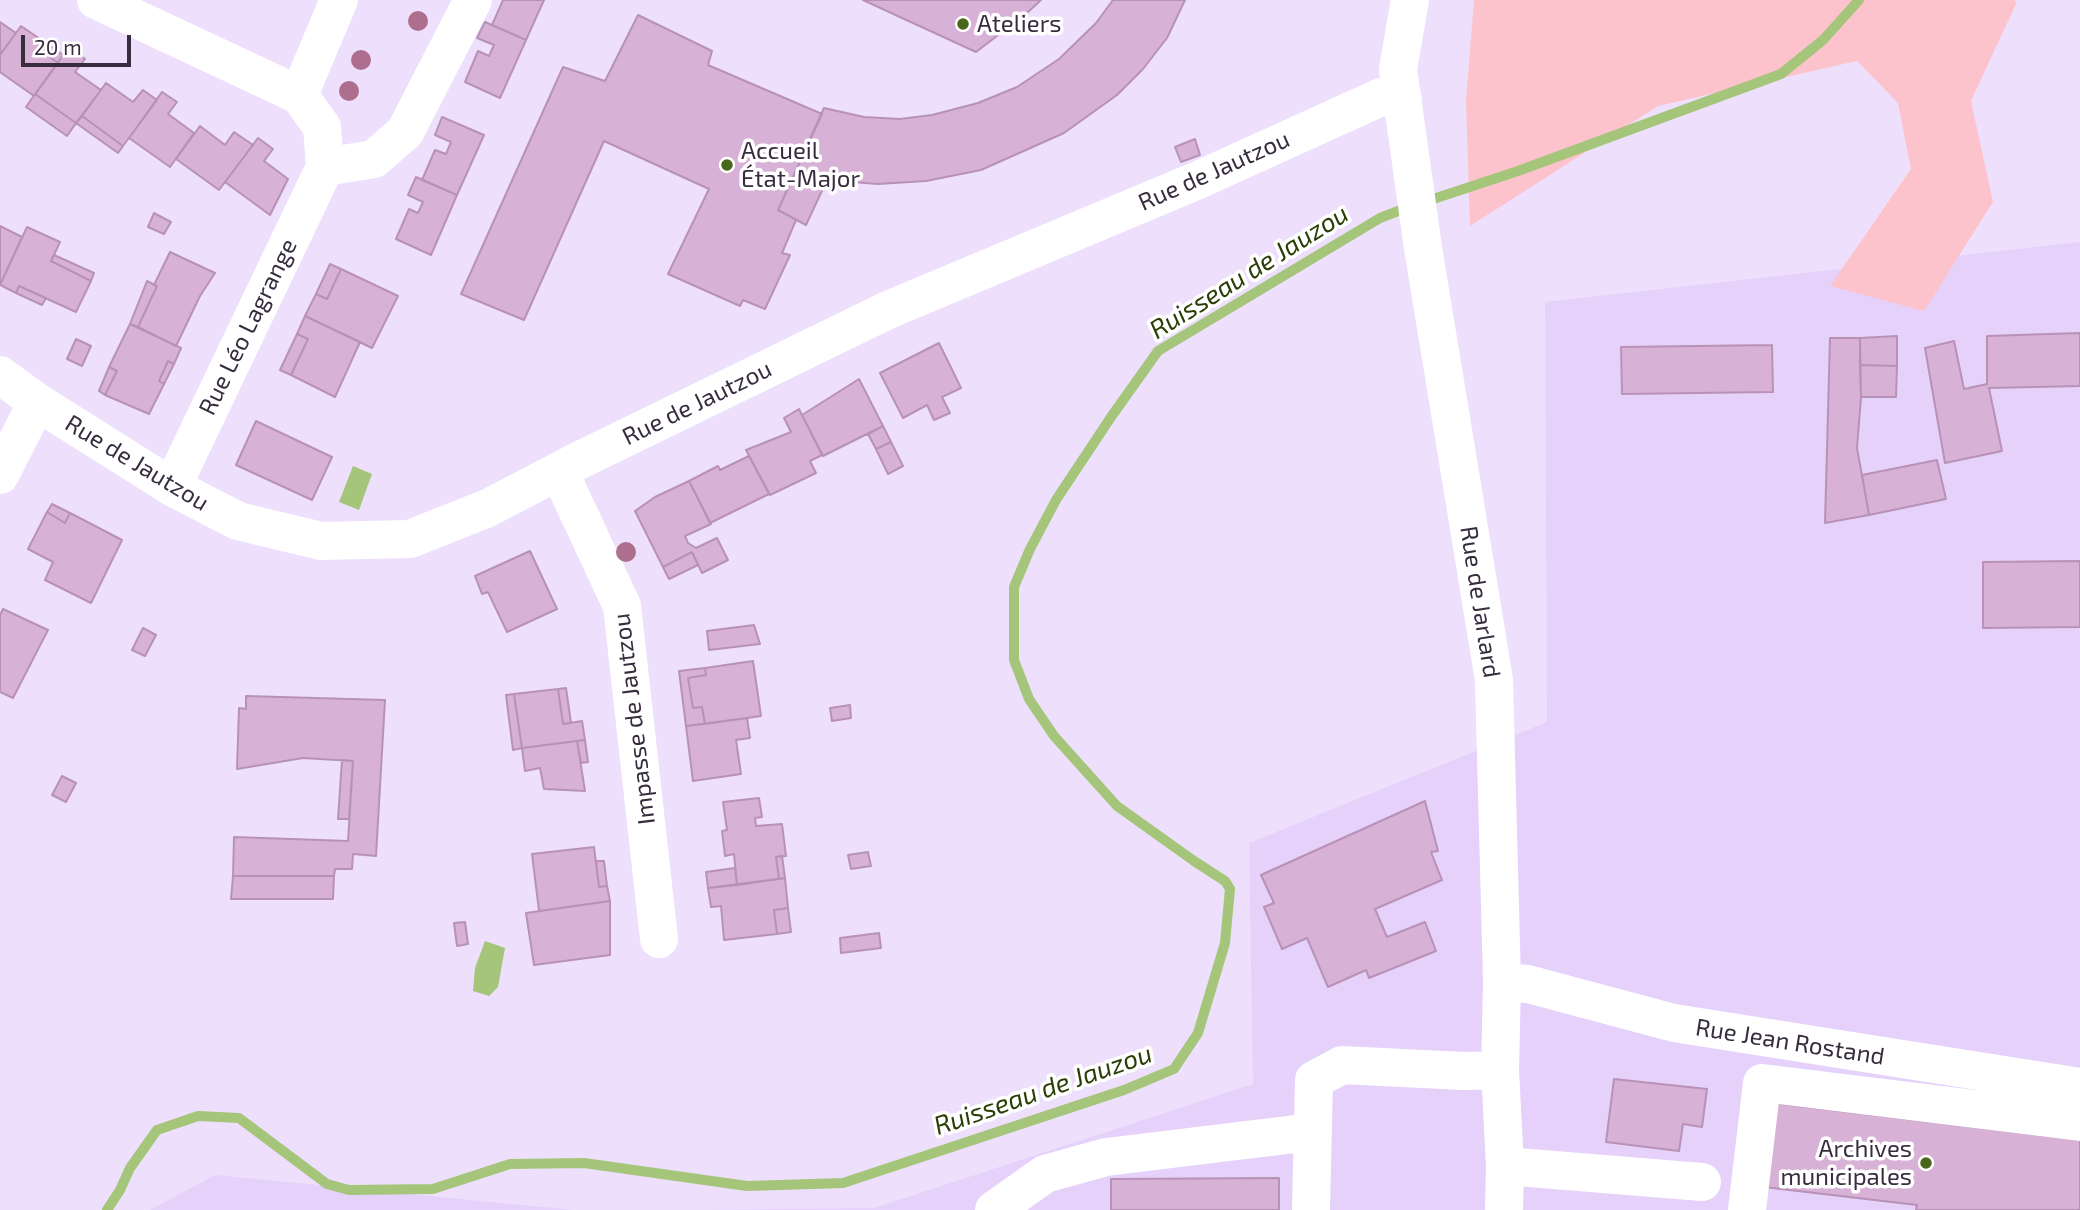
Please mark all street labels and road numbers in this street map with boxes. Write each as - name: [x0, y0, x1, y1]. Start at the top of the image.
- street label: Rue de Jautzou: [1134, 125, 1294, 217]
- street label: Rue Léo Lagrange: [193, 234, 303, 420]
- street label: Rue de Jautzou: [618, 354, 776, 452]
- street label: Rue de Jautzou: [60, 409, 214, 517]
- street label: Rue de Jarlard: [1454, 524, 1506, 680]
- street label: Impasse de Jautzou: [607, 612, 661, 826]
- street label: Rue Jean Rostand: [1694, 1013, 1886, 1071]

